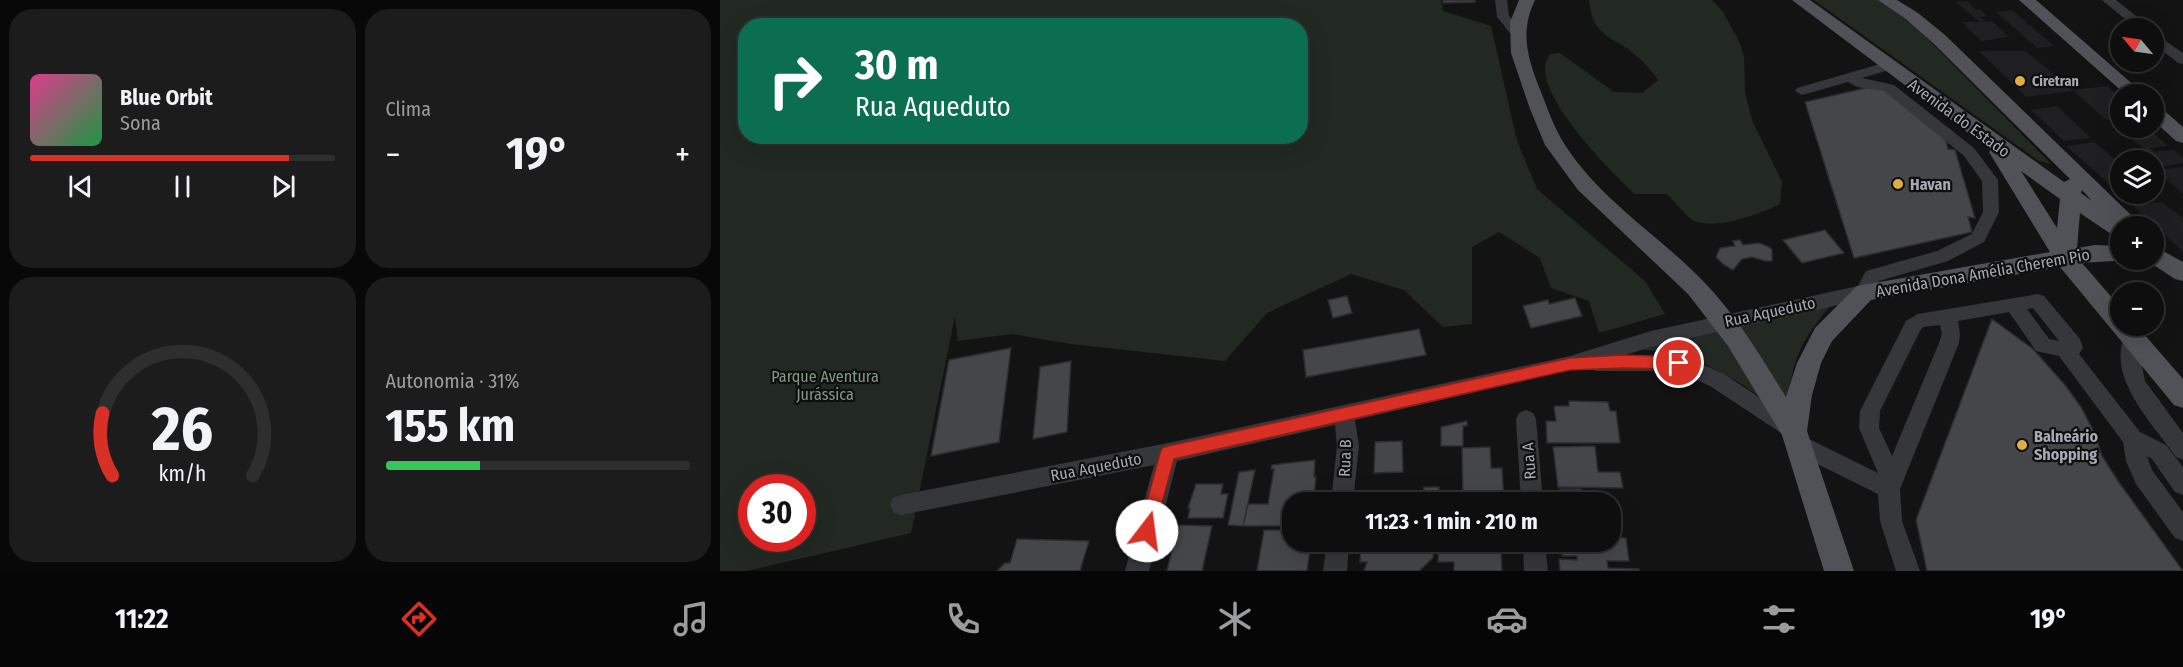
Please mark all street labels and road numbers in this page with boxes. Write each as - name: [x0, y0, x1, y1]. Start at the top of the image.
- street label: Avenida do Estado: [1904, 75, 2014, 161]
- street label: Avenida Dona Amélia Cherem Pio: [1875, 245, 2091, 301]
- street label: Rua Aqueduto: [1723, 293, 1817, 331]
- street label: Rua B: [1335, 439, 1355, 477]
- street label: Rua A: [1518, 441, 1540, 480]
- street label: Rua Aqueduto: [1049, 449, 1143, 485]

